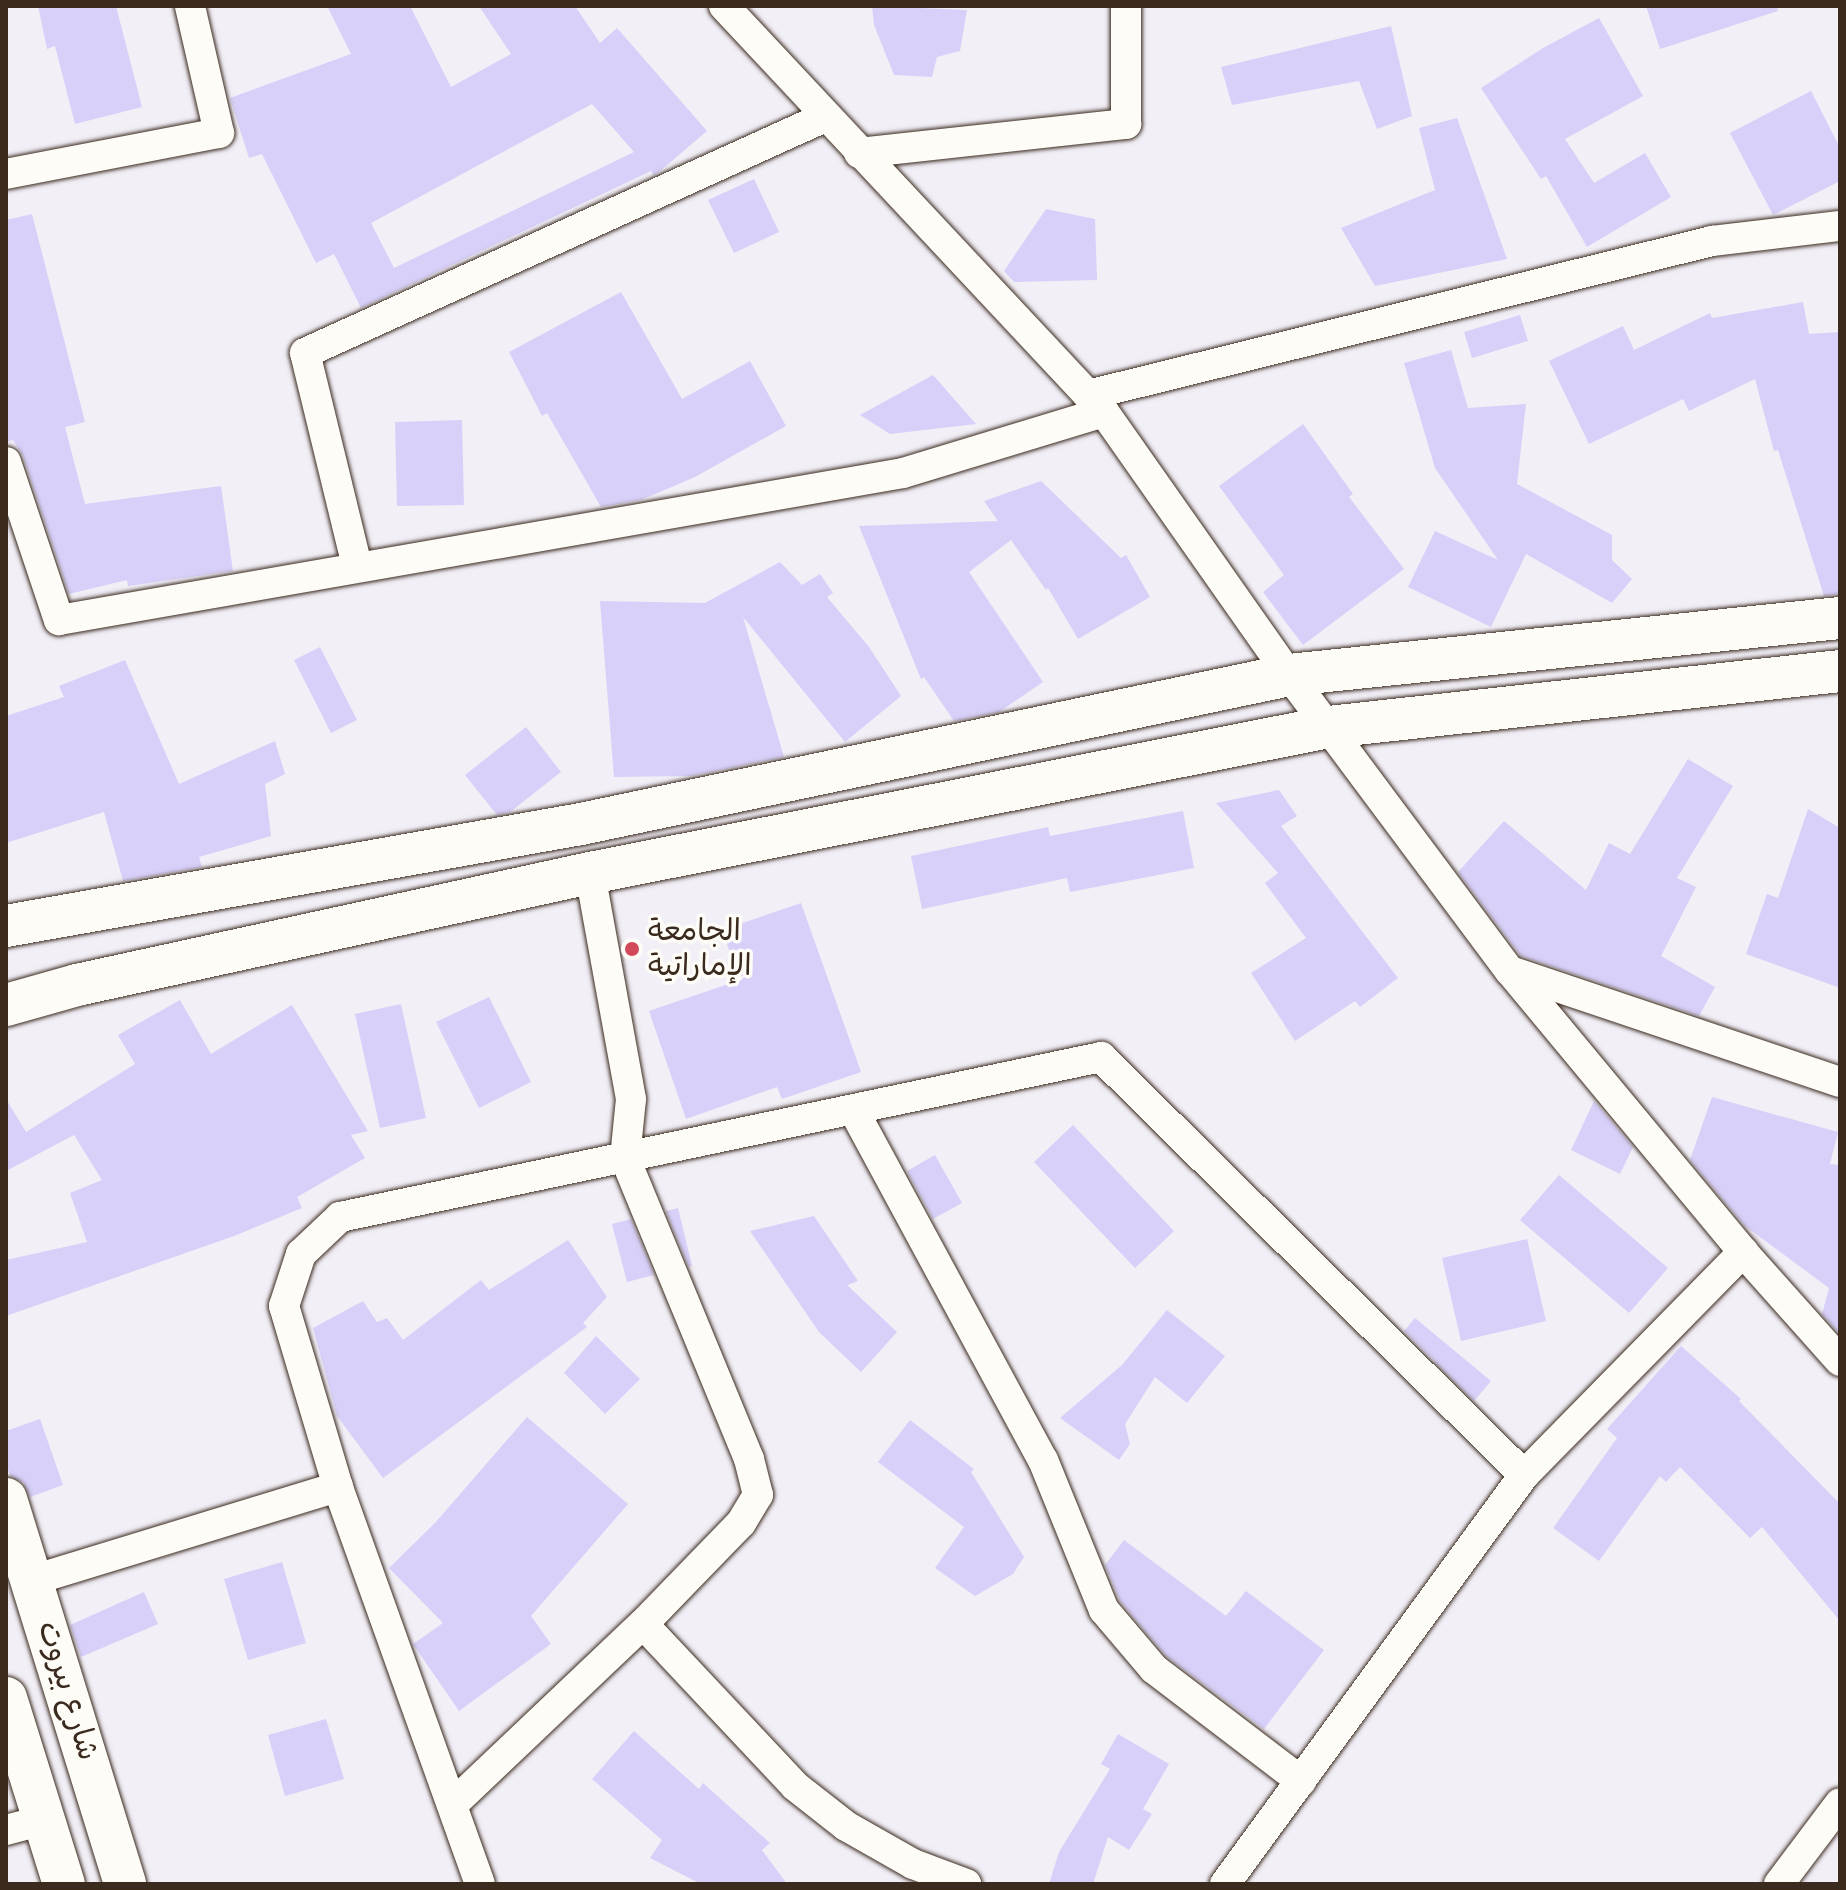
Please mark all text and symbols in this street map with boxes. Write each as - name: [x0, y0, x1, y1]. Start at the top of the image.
- place label: الجامعة الإماراتية: [648, 914, 752, 984]
- marker: الجامعة الإماراتية: [623, 940, 641, 958]
- street label: شارع بيروت: [29, 1617, 105, 1765]

